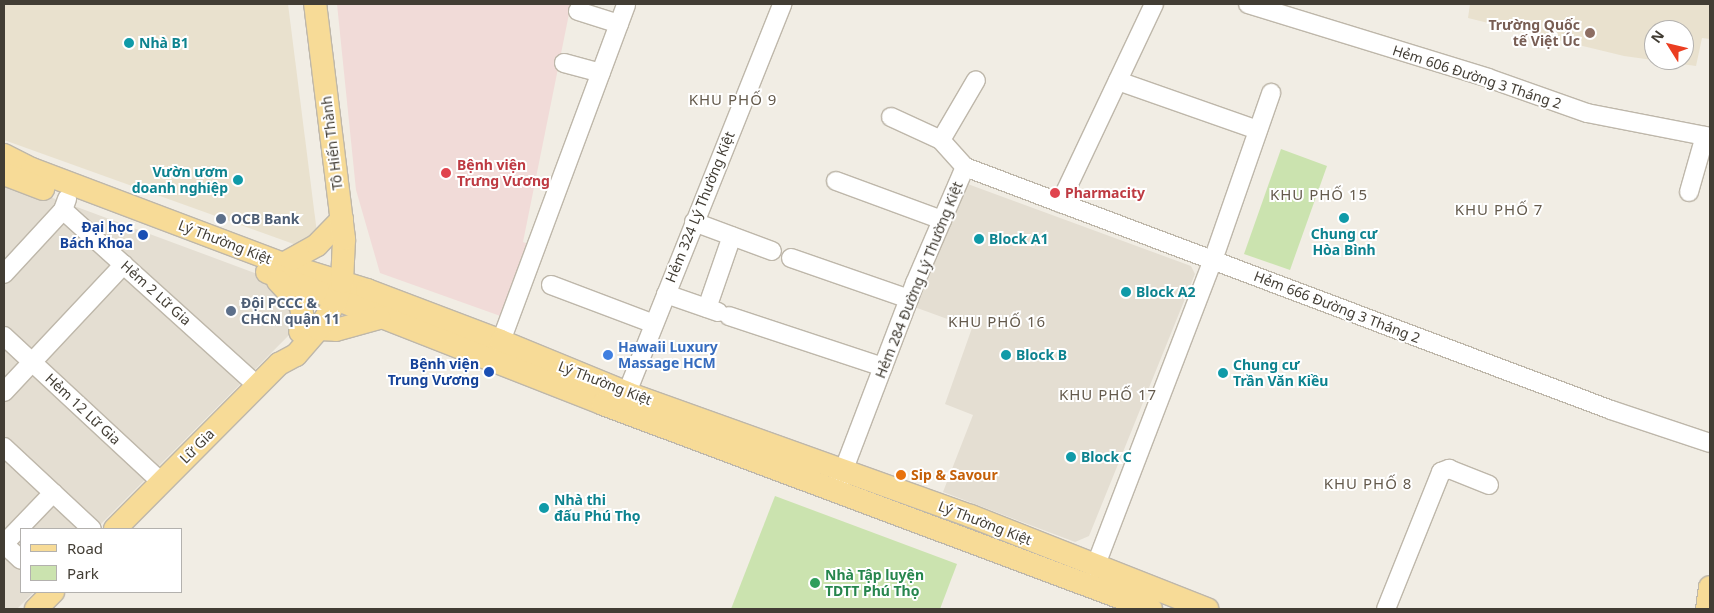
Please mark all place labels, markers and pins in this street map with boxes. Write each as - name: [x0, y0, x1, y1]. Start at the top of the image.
- place label: Trường Quốc tế Việt Úc: [1488, 17, 1580, 49]
- marker: Trường Quốc tế Việt Úc: [1584, 27, 1596, 39]
- place label: Nhà B1: [139, 35, 189, 51]
- marker: Nhà B1: [123, 37, 135, 49]
- place label: Bệnh viện Trưng Vương: [457, 157, 550, 190]
- place label: Vườn ươm doanh nghiệp: [132, 164, 228, 196]
- marker: Bệnh viện Trưng Vương: [439, 166, 453, 180]
- marker: Vườn ươm doanh nghiệp: [232, 174, 244, 186]
- place label: Pharmacity: [1065, 185, 1145, 201]
- marker: Pharmacity: [1049, 187, 1061, 199]
- place label: OCB Bank: [231, 211, 299, 227]
- marker: Chung cư Hòa Bình: [1338, 212, 1350, 224]
- marker: OCB Bank: [215, 213, 227, 225]
- place label: Đại học Bách Khoa: [60, 219, 133, 252]
- place label: Chung cư Hòa Bình: [1311, 226, 1377, 258]
- marker: Đại học Bách Khoa: [137, 229, 149, 241]
- place label: Block A1: [989, 231, 1048, 247]
- marker: Block A1: [973, 233, 985, 245]
- place label: Block A2: [1136, 284, 1195, 300]
- marker: Block A2: [1120, 286, 1132, 298]
- place label: Đội PCCC & CHCN quận 11: [241, 295, 340, 328]
- marker: Đội PCCC & CHCN quận 11: [225, 305, 237, 317]
- place label: Hawaii Luxury Massage HCM: [618, 339, 718, 372]
- place label: Block B: [1016, 347, 1067, 363]
- marker: Hawaii Luxury Massage HCM: [602, 349, 614, 361]
- marker: Block B: [1000, 349, 1012, 361]
- place label: Bệnh viện Trung Vương: [388, 356, 479, 388]
- place label: Chung cư Trần Văn Kiều: [1233, 357, 1328, 390]
- marker: Bệnh viện Trung Vương: [483, 366, 495, 378]
- marker: Chung cư Trần Văn Kiều: [1217, 367, 1229, 379]
- place label: Block C: [1081, 449, 1132, 465]
- marker: Block C: [1065, 451, 1077, 463]
- place label: Sip & Savour: [911, 467, 998, 483]
- marker: Sip & Savour: [895, 469, 907, 481]
- place label: Nhà thi đấu Phú Thọ: [554, 492, 641, 524]
- marker: Nhà thi đấu Phú Thọ: [538, 502, 550, 514]
- place label: Nhà Tập luyện TDTT Phú Thọ: [825, 567, 924, 600]
- marker: Nhà Tập luyện TDTT Phú Thọ: [809, 577, 821, 589]

